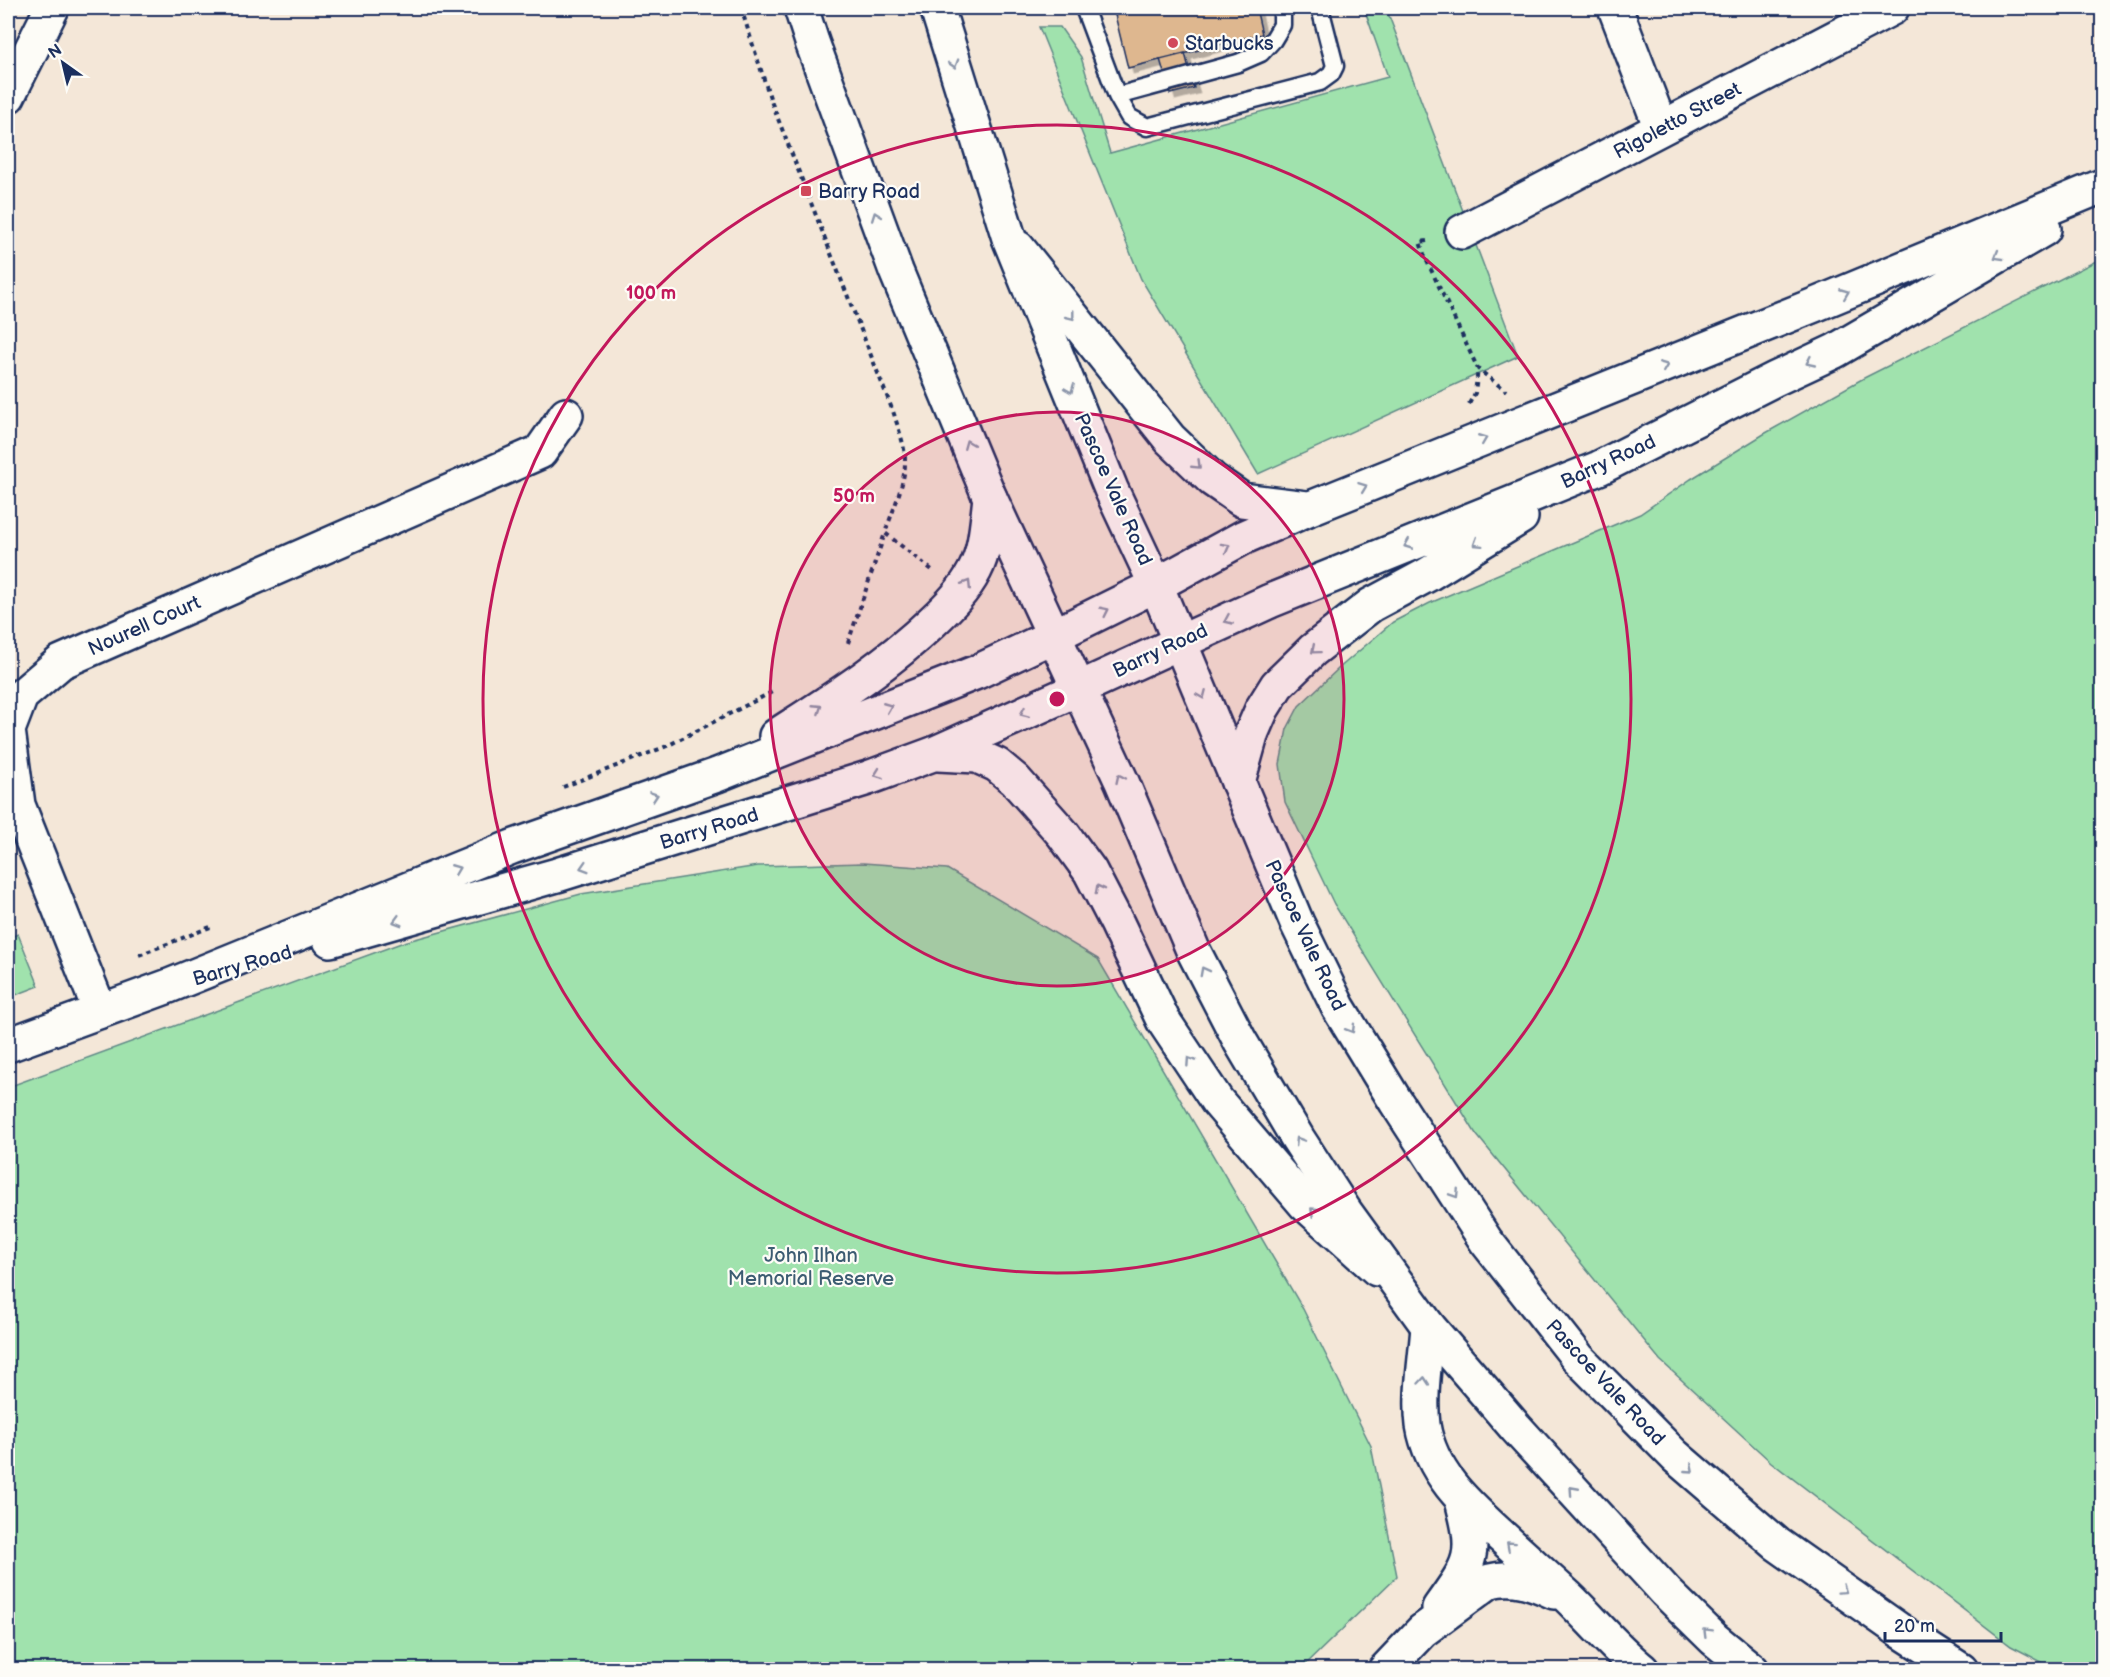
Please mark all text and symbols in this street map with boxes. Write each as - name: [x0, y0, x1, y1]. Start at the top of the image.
- place label: Starbucks: [1185, 32, 1274, 56]
- north arrow: [33, 33, 93, 93]
- marker: Starbucks: [1166, 36, 1180, 50]
- text: N: [45, 41, 66, 63]
- one-way arrow: [947, 58, 959, 69]
- street label: Rigoletto Street: [1610, 77, 1745, 165]
- place label: Barry Road: [818, 180, 920, 204]
- marker: Barry Road: [799, 184, 813, 198]
- one-way arrow: [871, 212, 884, 222]
- one-way arrow: [1993, 249, 2004, 260]
- text: 100 m: [626, 283, 676, 304]
- one-way arrow: [1838, 288, 1849, 300]
- one-way arrow: [1064, 310, 1075, 321]
- one-way arrow: [1805, 355, 1816, 367]
- one-way arrow: [1658, 361, 1669, 373]
- one-way arrow: [1063, 383, 1075, 394]
- street label: Pascoe Vale Road: [1069, 410, 1157, 569]
- street label: Barry Road: [1557, 429, 1660, 494]
- one-way arrow: [1477, 434, 1488, 447]
- one-way arrow: [963, 439, 975, 450]
- one-way arrow: [1191, 458, 1201, 469]
- one-way arrow: [1357, 482, 1367, 495]
- text: 50 m: [833, 486, 875, 507]
- one-way arrow: [1473, 536, 1483, 548]
- one-way arrow: [1403, 538, 1414, 550]
- one-way arrow: [1220, 543, 1230, 554]
- one-way arrow: [959, 580, 971, 590]
- street label: Nourell Court: [85, 590, 204, 661]
- one-way arrow: [1099, 607, 1109, 618]
- one-way arrow: [1223, 612, 1234, 624]
- street label: Barry Road: [1109, 618, 1212, 683]
- one-way arrow: [1311, 643, 1322, 654]
- centre of rings: [1047, 689, 1067, 709]
- one-way arrow: [1195, 689, 1207, 700]
- one-way arrow: [882, 702, 893, 714]
- one-way arrow: [812, 705, 823, 716]
- one-way arrow: [1020, 705, 1031, 717]
- one-way arrow: [873, 767, 884, 779]
- one-way arrow: [1115, 773, 1127, 784]
- one-way arrow: [648, 790, 659, 803]
- street label: Barry Road: [657, 803, 762, 855]
- street label: Pascoe Vale Road: [1260, 856, 1351, 1015]
- one-way arrow: [579, 860, 590, 872]
- one-way arrow: [450, 864, 461, 876]
- one-way arrow: [1095, 885, 1106, 896]
- one-way arrow: [392, 914, 403, 926]
- street label: Barry Road: [190, 940, 295, 992]
- one-way arrow: [1200, 967, 1211, 977]
- one-way arrow: [1344, 1023, 1356, 1033]
- one-way arrow: [1186, 1057, 1197, 1068]
- one-way arrow: [1295, 1137, 1307, 1147]
- one-way arrow: [1448, 1188, 1460, 1198]
- one-way arrow: [1310, 1207, 1321, 1218]
- park label: John Ilhan Memorial Reserve: [728, 1244, 894, 1291]
- street label: Pascoe Vale Road: [1541, 1315, 1670, 1451]
- one-way arrow: [1417, 1377, 1430, 1386]
- one-way arrow: [1683, 1462, 1694, 1473]
- one-way arrow: [1569, 1486, 1580, 1497]
- one-way arrow: [1507, 1541, 1518, 1552]
- one-way arrow: [1836, 1583, 1847, 1594]
- scale bar: [1885, 1605, 2000, 1643]
- text: 20 m: [1894, 1616, 1935, 1637]
- one-way arrow: [1703, 1629, 1714, 1640]

